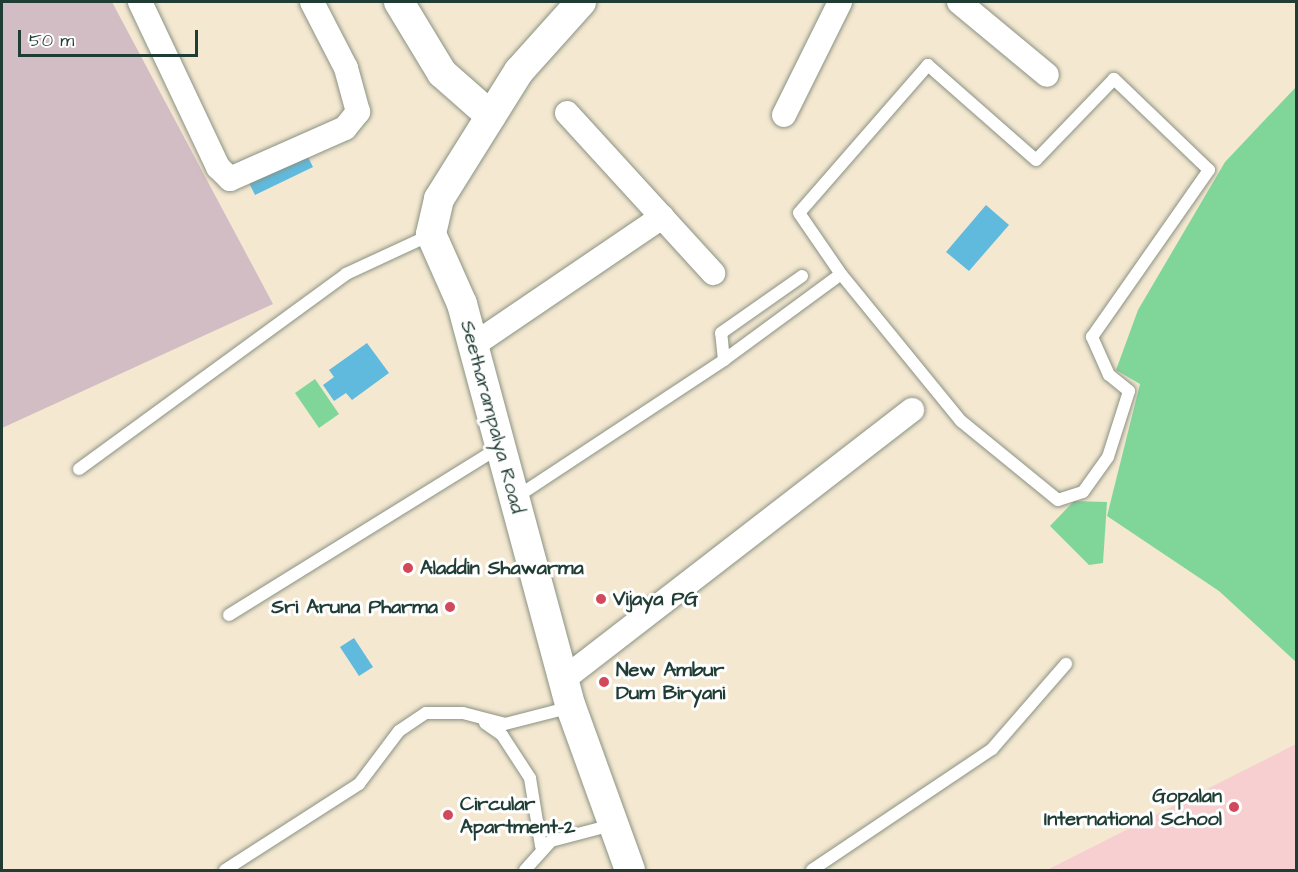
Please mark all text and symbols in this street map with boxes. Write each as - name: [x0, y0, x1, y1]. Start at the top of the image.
- scale bar: [21, 18, 201, 56]
- text: 50 m: [29, 28, 74, 53]
- street label: Seetharampalya Road: [455, 318, 529, 516]
- place label: Aladdin Shawarma: [420, 556, 584, 580]
- marker: Aladdin Shawarma: [401, 561, 415, 575]
- place label: Vijaya PG: [613, 587, 698, 611]
- marker: Vijaya PG: [594, 592, 608, 606]
- place label: Sri Aruna Pharma: [271, 595, 438, 619]
- marker: Sri Aruna Pharma: [443, 600, 457, 614]
- place label: New Ambur Dum Biryani: [616, 658, 725, 705]
- marker: New Ambur Dum Biryani: [597, 675, 611, 689]
- place label: Gopalan International School: [1044, 784, 1222, 831]
- place label: Circular Apartment-2: [460, 792, 575, 839]
- marker: Gopalan International School: [1227, 800, 1241, 814]
- marker: Circular Apartment-2: [441, 808, 455, 822]

